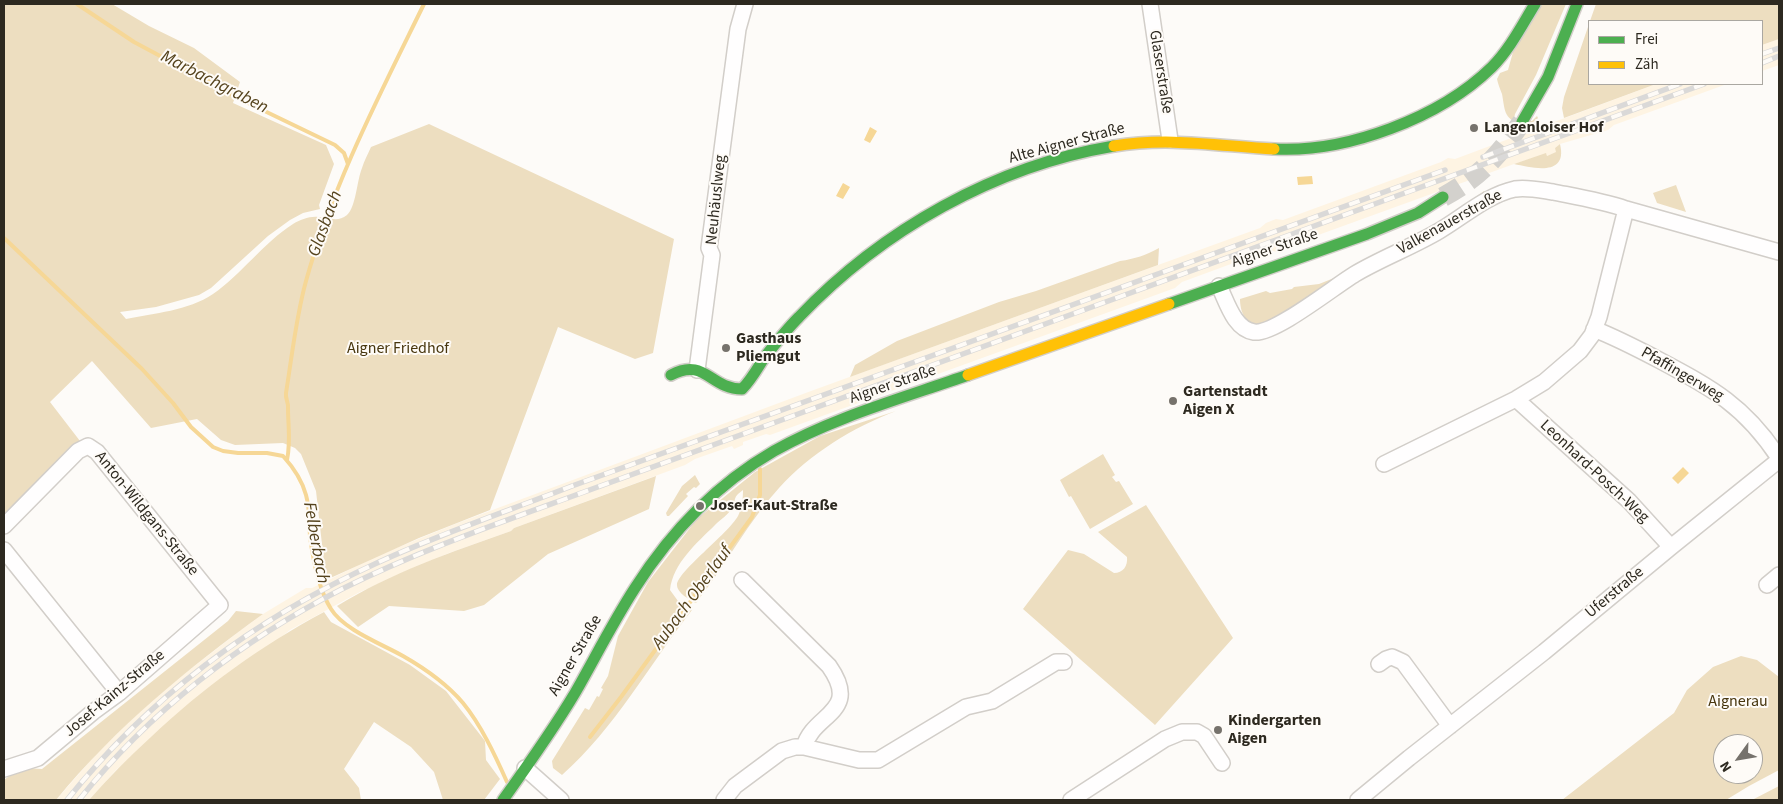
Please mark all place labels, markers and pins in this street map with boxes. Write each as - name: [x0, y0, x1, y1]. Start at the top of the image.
- place label: Langenloiser Hof: [1484, 118, 1603, 138]
- marker: Langenloiser Hof: [1468, 122, 1480, 134]
- place label: Gasthaus Pliemgut: [736, 329, 801, 367]
- marker: Gasthaus Pliemgut: [720, 342, 732, 354]
- place label: Gartenstadt Aigen X: [1183, 382, 1268, 420]
- marker: Gartenstadt Aigen X: [1167, 395, 1179, 407]
- place label: Josef-Kaut-Straße: [710, 496, 838, 516]
- marker: Josef-Kaut-Straße: [694, 500, 706, 512]
- place label: Kindergarten Aigen: [1228, 711, 1321, 749]
- marker: Kindergarten Aigen: [1212, 724, 1224, 736]

